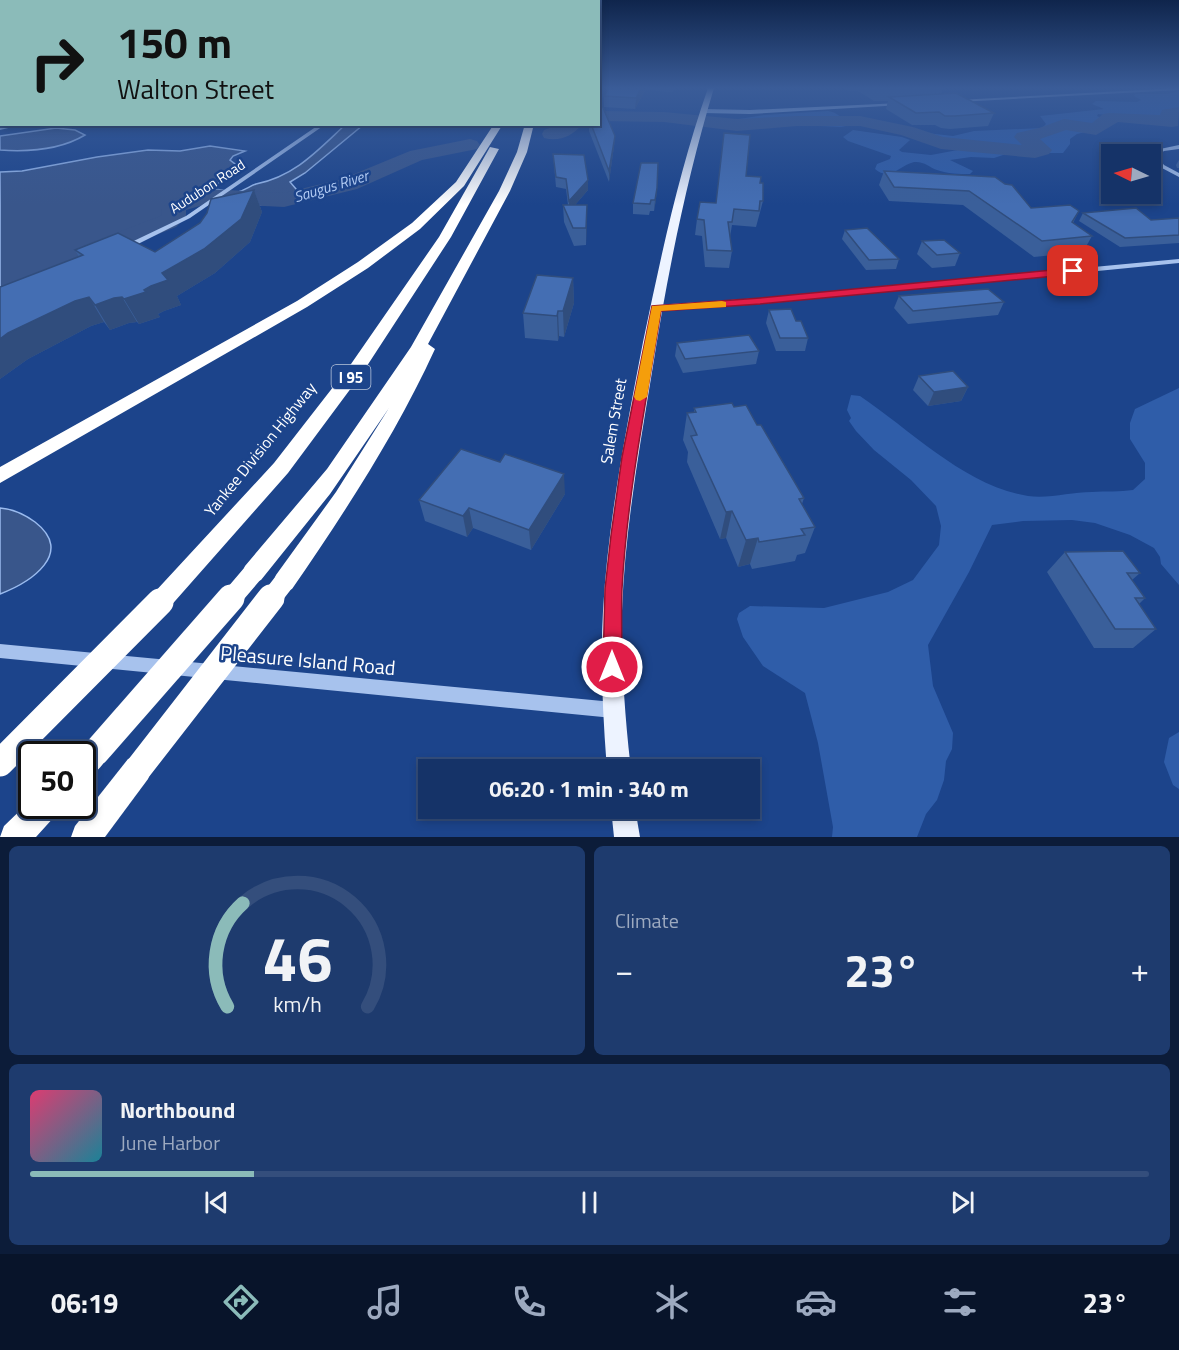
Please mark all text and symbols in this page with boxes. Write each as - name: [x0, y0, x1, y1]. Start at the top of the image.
- text: 150 m: [117, 10, 232, 74]
- icon: right: [18, 24, 96, 102]
- text: Walton Street: [117, 68, 274, 109]
- north arrow: [1101, 144, 1161, 204]
- map controls: [1101, 144, 1161, 204]
- street label: Audubon Road: [165, 154, 249, 218]
- water label: Saugus River: [291, 163, 373, 208]
- pin: [1047, 245, 1098, 296]
- icon: arrive: [1056, 254, 1089, 287]
- road number: I 95: [332, 365, 370, 389]
- street label: Yankee Division Highway: [198, 376, 322, 521]
- street label: Salem Street: [594, 376, 632, 466]
- position arrow: [580, 635, 644, 699]
- street label: Pleasure Island Road: [219, 637, 397, 683]
- speed limit sign: 50: [18, 741, 96, 819]
- text: 06:20 · 1 min · 340 m: [489, 772, 689, 806]
- text: Climate: [615, 905, 679, 936]
- text: 46: [262, 910, 332, 1005]
- text: 23°: [844, 936, 920, 1004]
- text: −: [615, 945, 633, 995]
- text: +: [1131, 945, 1149, 995]
- text: km/h: [273, 989, 321, 1021]
- text: Northbound: [120, 1093, 235, 1127]
- text: June Harbor: [120, 1127, 220, 1158]
- icon: previous: [200, 1186, 233, 1219]
- icon: pause: [573, 1186, 606, 1219]
- icon: next: [946, 1186, 979, 1219]
- icon: directions: [220, 1281, 262, 1323]
- icon: music: [364, 1281, 406, 1323]
- icon: phone: [508, 1281, 550, 1323]
- icon: climate: [651, 1281, 693, 1323]
- icon: car: [795, 1281, 837, 1323]
- icon: filters: [939, 1281, 981, 1323]
- text: 06:19: [51, 1282, 118, 1323]
- text: 23°: [1083, 1282, 1128, 1323]

